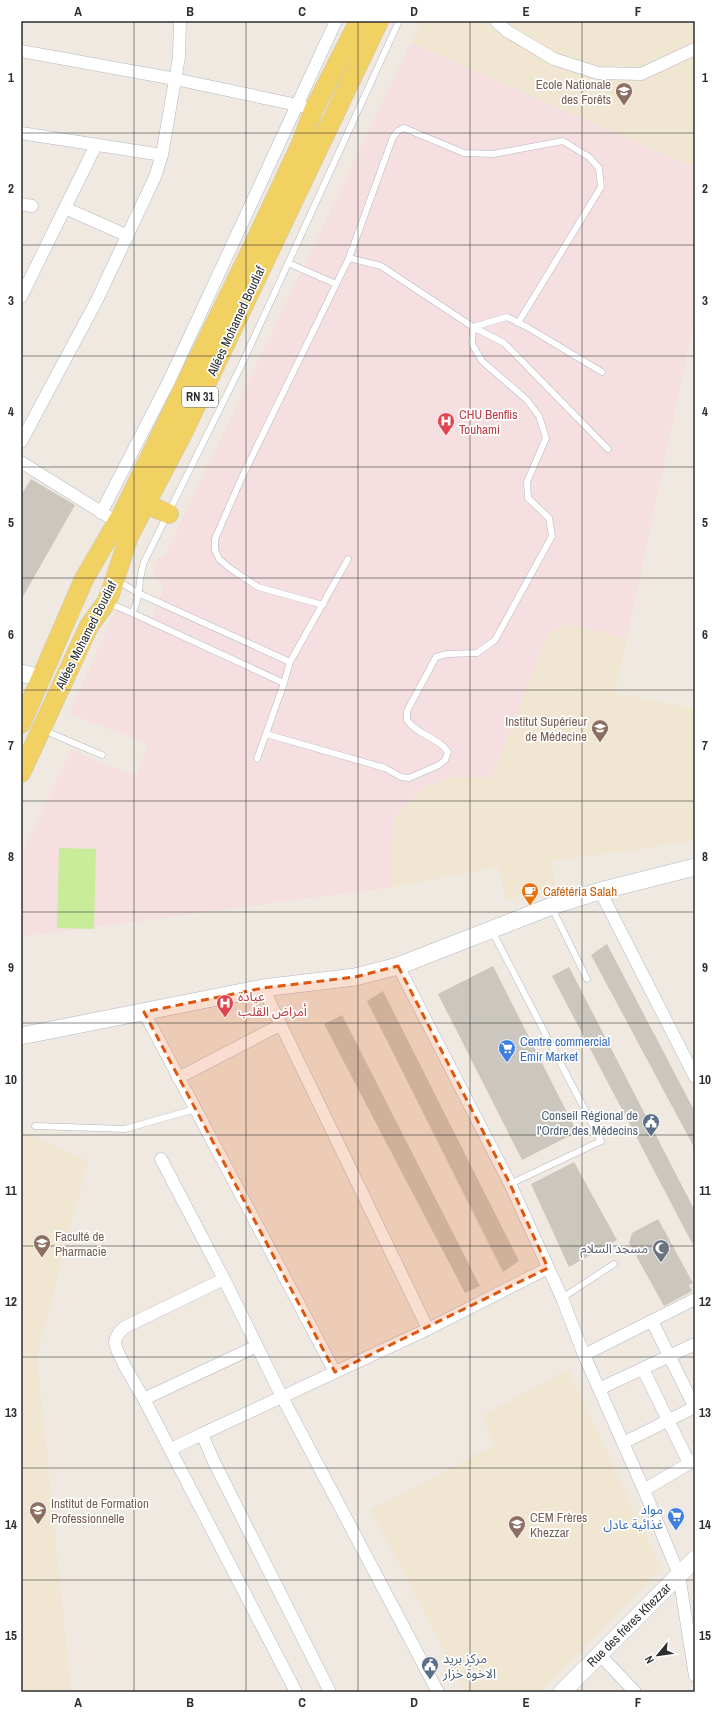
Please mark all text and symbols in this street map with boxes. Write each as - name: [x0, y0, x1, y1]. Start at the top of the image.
- text: A: [74, 3, 82, 20]
- text: B: [186, 3, 194, 20]
- text: C: [298, 3, 306, 20]
- text: D: [410, 3, 418, 20]
- text: E: [522, 3, 530, 20]
- text: F: [635, 3, 642, 20]
- text: 1: [8, 69, 14, 86]
- text: 1: [702, 69, 708, 86]
- place label: Ecole Nationale des Forêts: [536, 76, 611, 108]
- school or university icon: Ecole Nationale des Forêts: [614, 81, 634, 106]
- text: 2: [8, 180, 14, 197]
- text: 2: [702, 180, 708, 197]
- street label: Allées Mohamed Boudiaf: [203, 263, 269, 379]
- text: 3: [8, 292, 14, 309]
- text: 3: [702, 292, 708, 309]
- road number: RN 31: [182, 387, 218, 407]
- text: 4: [8, 403, 14, 420]
- text: 4: [702, 403, 708, 420]
- place label: CHU Benflis Touhami: [459, 406, 518, 438]
- hospital icon: CHU Benflis Touhami: [436, 411, 456, 436]
- text: 5: [8, 514, 14, 531]
- text: 5: [702, 514, 708, 531]
- street label: Allées Mohamed Boudiaf: [51, 578, 121, 693]
- text: 6: [8, 626, 14, 643]
- text: 6: [702, 626, 708, 643]
- place label: Institut Supérieur de Médecine: [505, 713, 587, 745]
- school or university icon: Institut Supérieur de Médecine: [590, 718, 610, 743]
- text: 7: [8, 737, 14, 754]
- text: 7: [702, 737, 708, 754]
- text: 8: [8, 848, 14, 865]
- text: 8: [702, 848, 708, 865]
- cafe icon: Cafétéria Salah: [520, 881, 540, 906]
- place label: Cafétéria Salah: [543, 883, 617, 900]
- text: 9: [8, 959, 14, 976]
- text: 9: [702, 959, 708, 976]
- place label: عيادة أمراض القلب: [238, 988, 307, 1020]
- hospital icon: عيادة أمراض القلب: [215, 993, 235, 1018]
- place label: Centre commercial Emir Market: [520, 1033, 610, 1065]
- supermarket icon: Centre commercial Emir Market: [497, 1038, 517, 1063]
- text: 10: [5, 1071, 17, 1088]
- text: 10: [699, 1071, 711, 1088]
- place label: Conseil Régional de l'Ordre des Médecins: [537, 1107, 638, 1139]
- public building icon: Conseil Régional de l'Ordre des Médecins: [641, 1112, 661, 1137]
- text: 11: [5, 1182, 17, 1199]
- text: 11: [699, 1182, 711, 1199]
- place label: Faculté de Pharmacie: [55, 1228, 107, 1260]
- school or university icon: Faculté de Pharmacie: [32, 1233, 52, 1258]
- mosque icon: مسجد السلام: [651, 1238, 671, 1263]
- place label: مسجد السلام: [580, 1240, 648, 1258]
- text: 12: [5, 1293, 17, 1310]
- text: 12: [699, 1293, 711, 1310]
- text: 13: [5, 1404, 17, 1421]
- text: 13: [699, 1404, 711, 1421]
- place label: Institut de Formation Professionnelle: [51, 1495, 149, 1527]
- school or university icon: Institut de Formation Professionnelle: [28, 1500, 48, 1525]
- place label: مواد غذائية عادل: [603, 1501, 663, 1533]
- supermarket icon: مواد غذائية عادل: [666, 1506, 686, 1531]
- place label: CEM Frères Khezzar: [530, 1509, 587, 1541]
- school or university icon: CEM Frères Khezzar: [507, 1514, 527, 1539]
- text: 14: [5, 1516, 17, 1533]
- text: 14: [699, 1516, 711, 1533]
- street label: Rue des frères Khezzar: [583, 1579, 675, 1671]
- text: 15: [5, 1627, 17, 1644]
- text: 15: [699, 1627, 711, 1644]
- north arrow: [638, 1635, 678, 1675]
- place label: مركز بريد الاخوة خزار: [442, 1650, 496, 1682]
- text: N: [642, 1654, 657, 1666]
- public building icon: مركز بريد الاخوة خزار: [420, 1655, 440, 1680]
- text: A: [74, 1694, 82, 1711]
- text: B: [186, 1694, 194, 1711]
- text: C: [298, 1694, 306, 1711]
- text: D: [410, 1694, 418, 1711]
- text: E: [522, 1694, 530, 1711]
- text: F: [635, 1694, 642, 1711]

